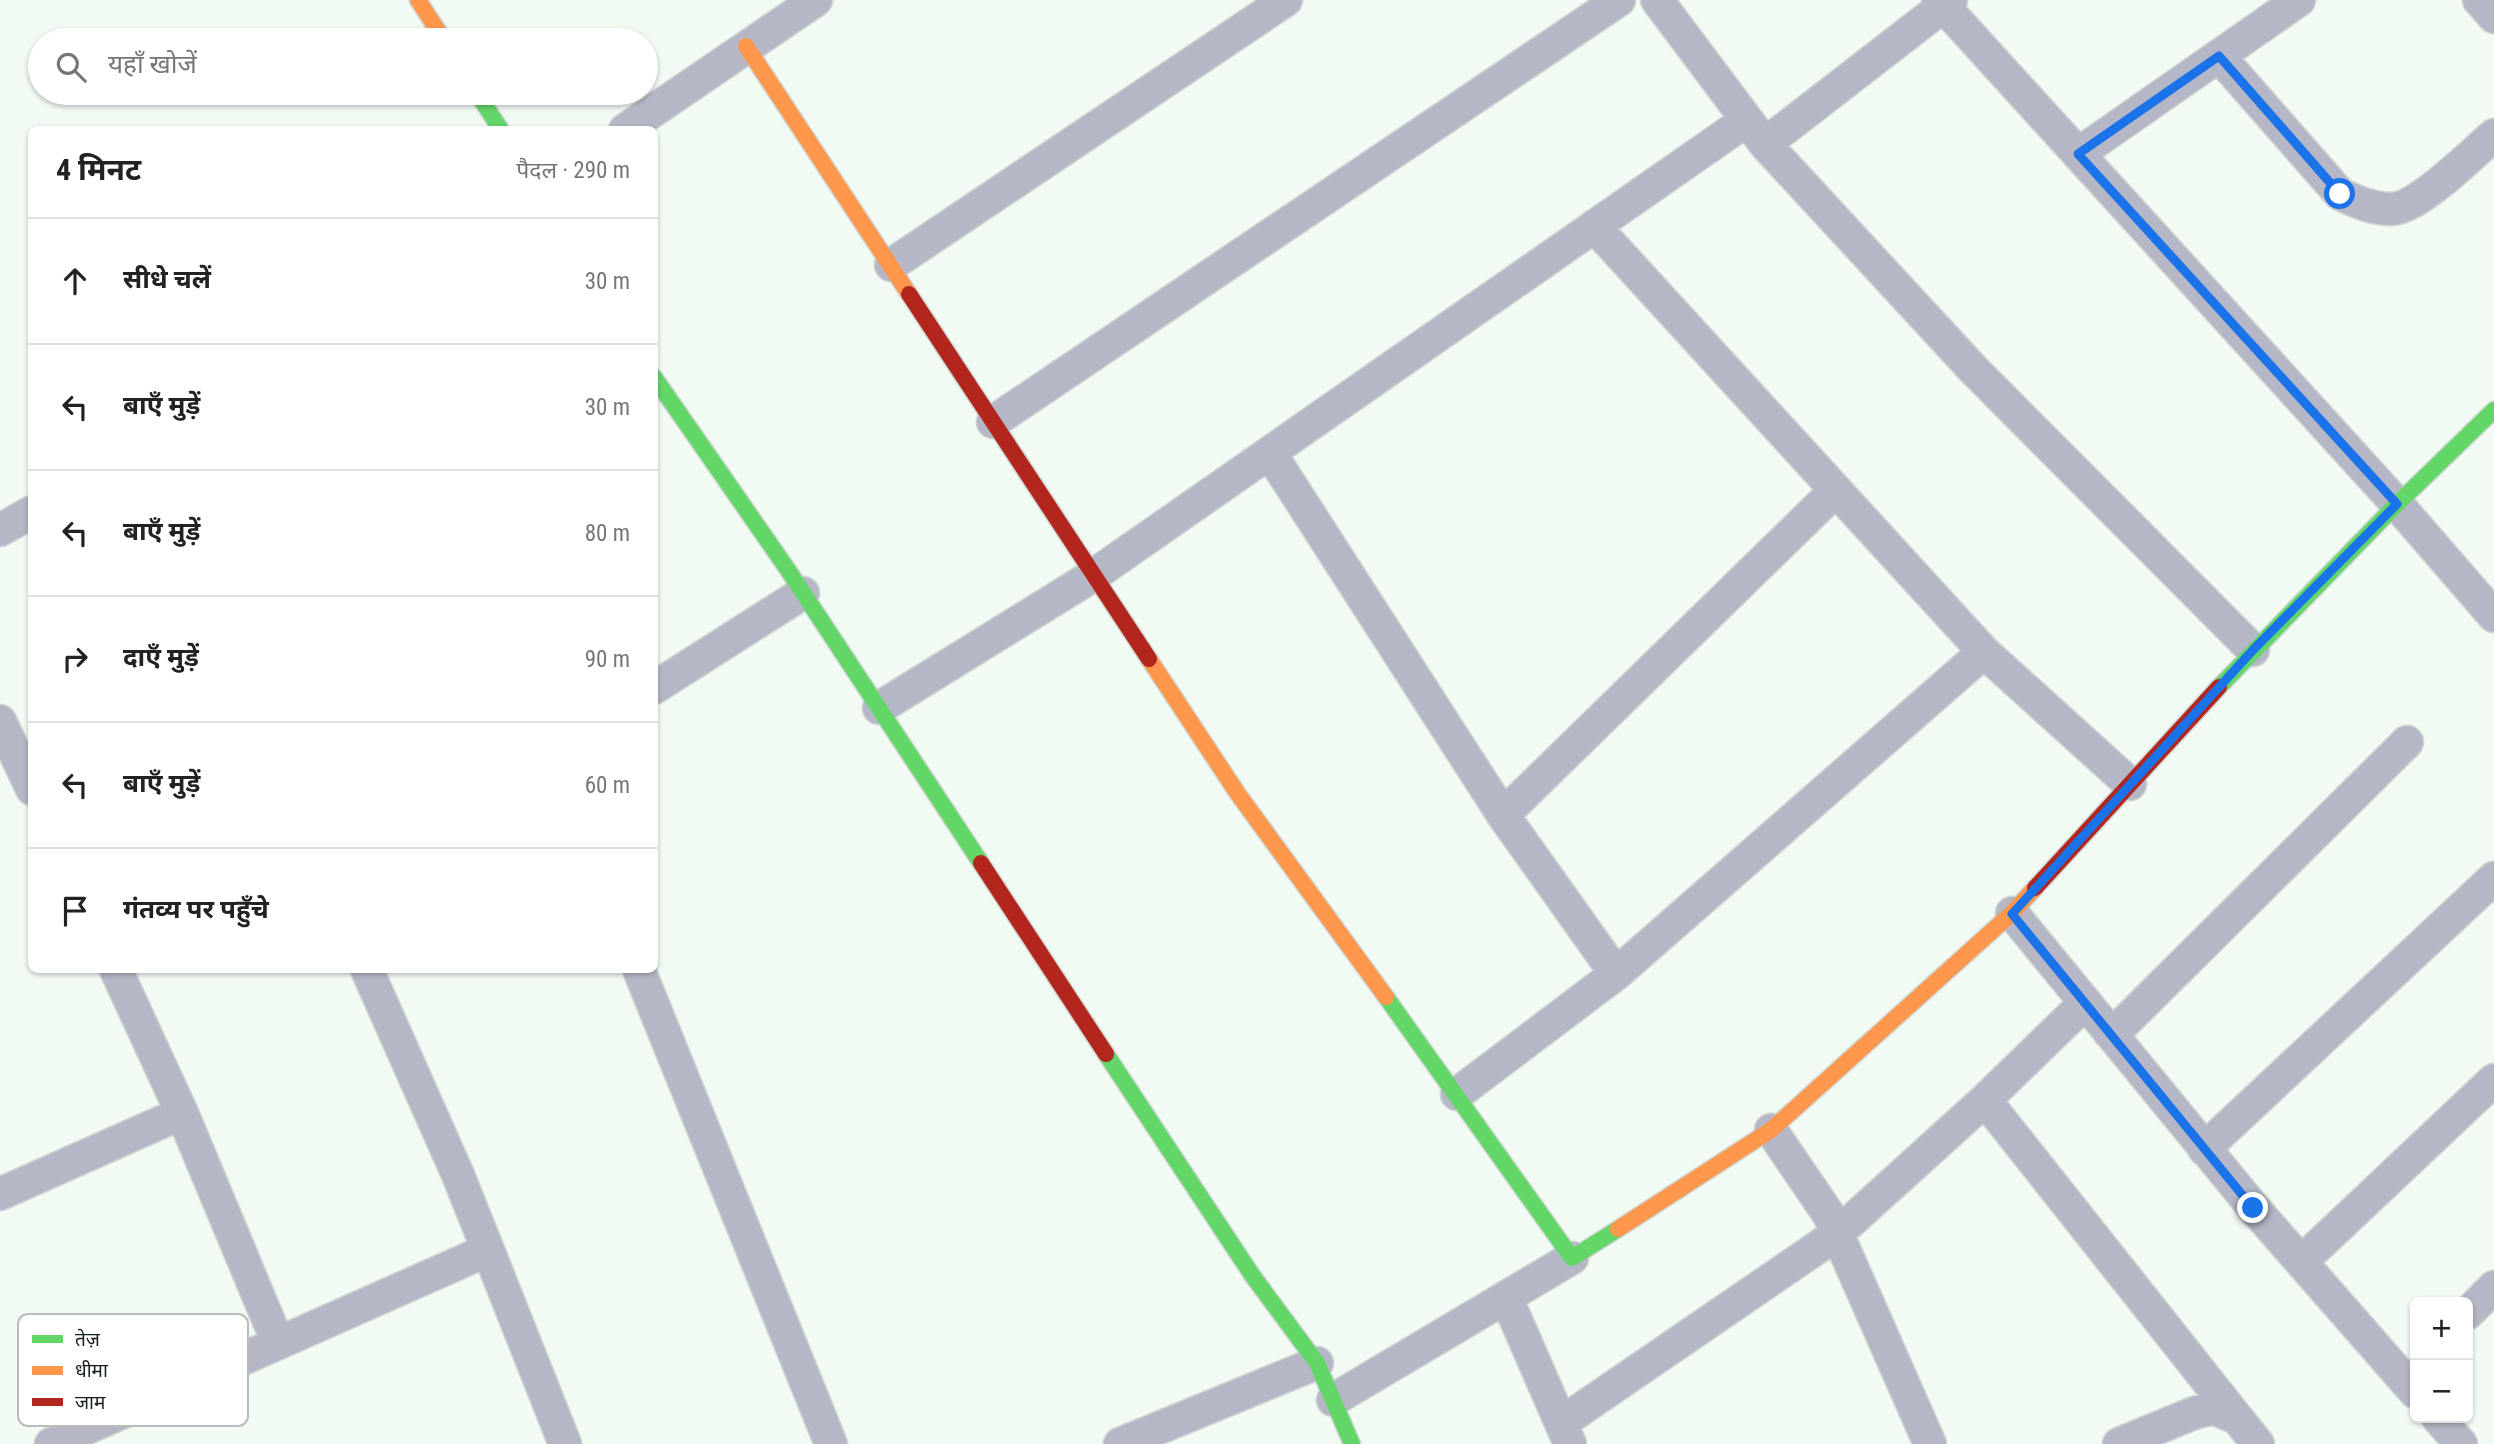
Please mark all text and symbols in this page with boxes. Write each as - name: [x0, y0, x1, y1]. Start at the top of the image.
- search box: [28, 28, 658, 105]
- icon: search: [52, 48, 90, 86]
- text: यहाँ खोजें: [108, 49, 197, 79]
- text: 4 मिनट: [56, 152, 141, 187]
- text: पैदल · 290 m: [516, 157, 630, 184]
- route start: [2324, 178, 2355, 209]
- icon: ahead: [56, 262, 94, 300]
- text: सीधे चलें: [123, 264, 211, 294]
- text: 30 m: [585, 268, 630, 295]
- icon: left: [56, 388, 94, 426]
- text: बाएँ मुड़ें: [123, 390, 200, 420]
- text: 30 m: [585, 394, 630, 421]
- icon: left: [56, 514, 94, 552]
- text: बाएँ मुड़ें: [123, 516, 200, 546]
- text: 80 m: [585, 520, 630, 547]
- icon: right: [56, 640, 94, 678]
- text: दाएँ मुड़ें: [123, 642, 199, 672]
- text: 90 m: [585, 646, 630, 673]
- icon: left: [56, 766, 94, 804]
- text: बाएँ मुड़ें: [123, 768, 200, 798]
- text: 60 m: [585, 772, 630, 799]
- icon: arrive: [56, 892, 94, 930]
- text: गंतव्य पर पहुँचे: [123, 894, 269, 924]
- route end: [2237, 1192, 2268, 1223]
- map controls: [2410, 1297, 2473, 1423]
- button: +: [2410, 1297, 2473, 1360]
- legend: [18, 1314, 248, 1426]
- text: तेज़: [75, 1328, 101, 1351]
- text: धीमा: [75, 1359, 109, 1382]
- button: −: [2410, 1360, 2473, 1423]
- text: जाम: [75, 1391, 106, 1414]

